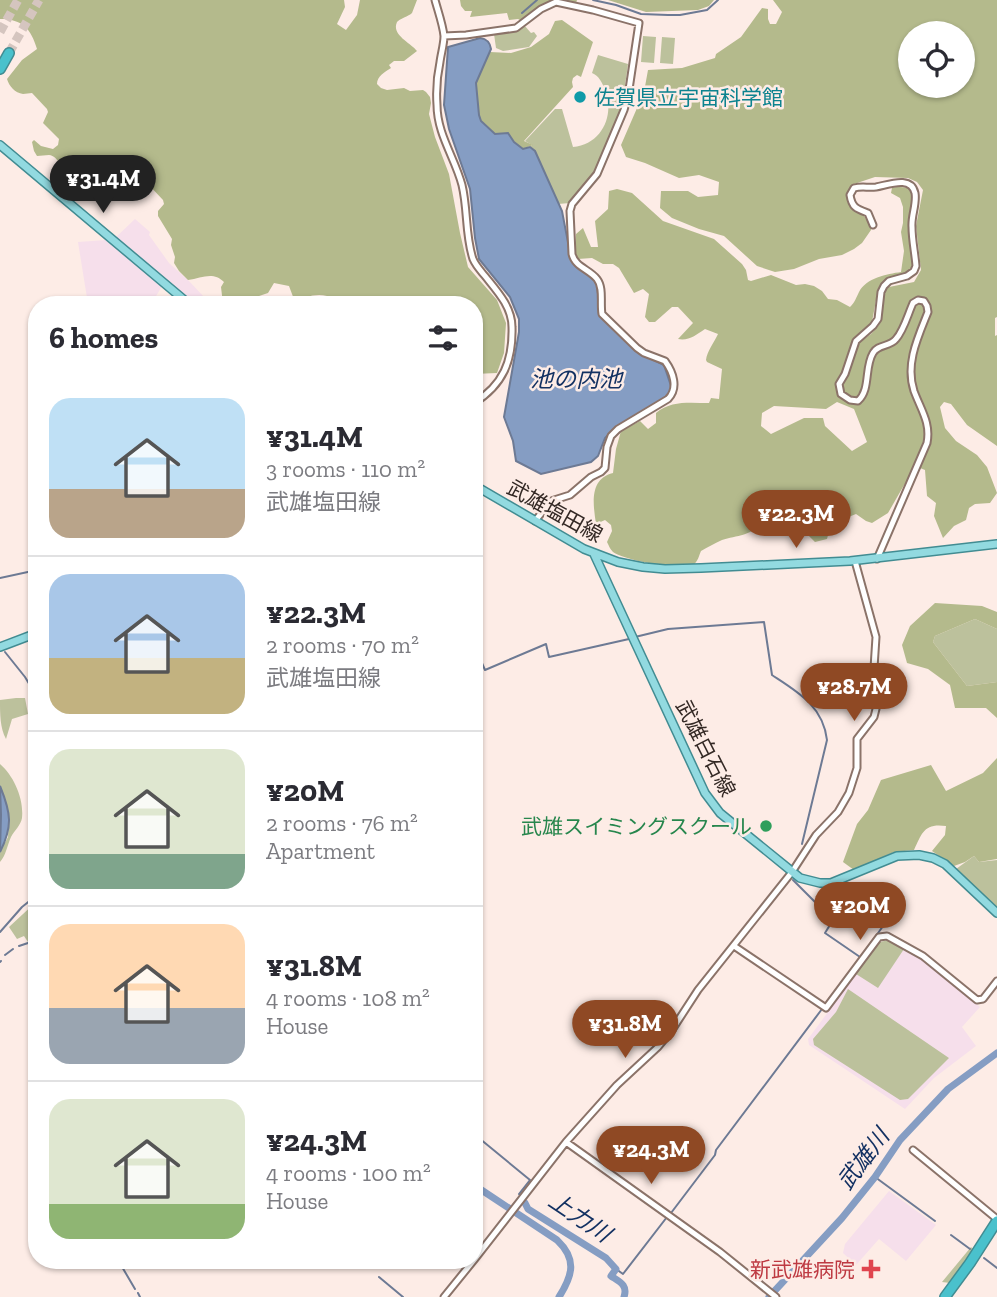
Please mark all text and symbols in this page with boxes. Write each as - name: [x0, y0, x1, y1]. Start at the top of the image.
- map controls: [898, 21, 975, 98]
- button: locate: [898, 21, 975, 98]
- place label: 佐賀県立宇宙科学館: [594, 85, 783, 110]
- marker: 佐賀県立宇宙科学館: [572, 89, 588, 105]
- pin: ¥31.4M: [46, 156, 160, 215]
- text: ¥31.4M: [66, 164, 140, 192]
- icon: filters: [424, 319, 462, 357]
- text: 6 homes: [49, 320, 158, 356]
- water label: 池の内池: [530, 365, 624, 393]
- text: ¥31.4M: [266, 419, 363, 455]
- icon: home: [105, 426, 189, 510]
- text: 3 rooms · 110 m²: [266, 455, 425, 483]
- street label: 武雄塩田線: [503, 475, 607, 547]
- text: 武雄塩田線: [266, 488, 381, 516]
- pin: ¥22.3M: [739, 490, 853, 550]
- text: ¥22.3M: [758, 499, 834, 527]
- text: ¥22.3M: [266, 595, 366, 631]
- icon: home: [105, 602, 189, 686]
- text: 2 rooms · 70 m²: [266, 631, 419, 659]
- text: 武雄塩田線: [266, 664, 381, 692]
- pin: ¥28.7M: [797, 664, 911, 723]
- text: ¥28.7M: [816, 672, 892, 700]
- street label: 武雄白石線: [671, 696, 741, 800]
- text: ¥20M: [266, 773, 344, 809]
- icon: home: [105, 777, 189, 861]
- text: 2 rooms · 76 m²: [266, 809, 418, 837]
- place label: 武雄スイミングスクール: [521, 814, 752, 839]
- marker: 武雄スイミングスクール: [758, 818, 774, 834]
- text: Apartment: [266, 837, 375, 865]
- pin: ¥20M: [819, 883, 901, 942]
- text: ¥20M: [830, 891, 890, 919]
- text: ¥31.8M: [266, 948, 362, 984]
- icon: home: [105, 952, 189, 1036]
- text: 4 rooms · 108 m²: [266, 984, 430, 1012]
- pin: ¥31.8M: [568, 1000, 682, 1060]
- text: ¥31.8M: [588, 1009, 662, 1037]
- text: House: [266, 1012, 328, 1040]
- water label: 武雄川: [831, 1121, 897, 1195]
- text: ¥24.3M: [266, 1123, 367, 1159]
- pin: ¥24.3M: [594, 1126, 708, 1186]
- icon: home: [105, 1127, 189, 1211]
- text: ¥24.3M: [612, 1135, 690, 1163]
- text: 4 rooms · 100 m²: [266, 1159, 431, 1187]
- water label: 上力川: [544, 1186, 619, 1250]
- text: House: [266, 1187, 328, 1215]
- place label: 新武雄病院: [750, 1257, 855, 1282]
- marker: 新武雄病院: [861, 1259, 881, 1279]

